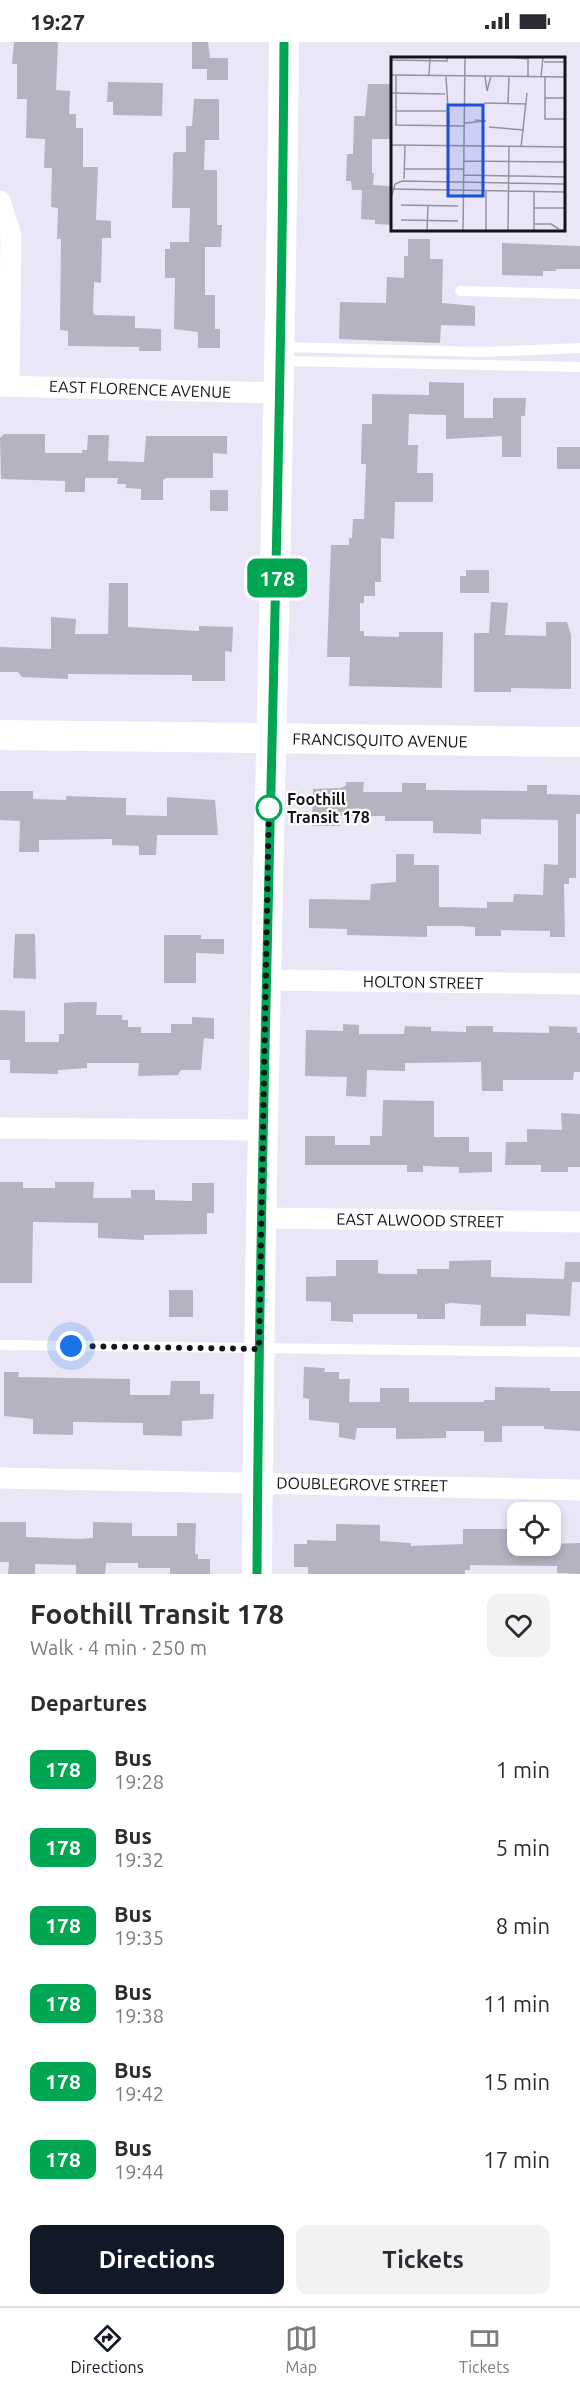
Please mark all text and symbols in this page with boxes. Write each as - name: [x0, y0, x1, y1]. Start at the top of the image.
- text: 19:27: [30, 9, 85, 34]
- inset map: [391, 57, 565, 231]
- street label: EAST FLORENCE AVENUE: [49, 377, 231, 401]
- line badge: 178: [242, 558, 312, 598]
- text: 178: [259, 566, 295, 590]
- street label: FRANCISQUITO AVENUE: [292, 729, 468, 751]
- place label: Foothill Transit 178: [287, 790, 370, 826]
- marker: Foothill Transit 178: [256, 795, 282, 821]
- street label: HOLTON STREET: [363, 972, 483, 992]
- street label: EAST ALWOOD STREET: [336, 1210, 504, 1230]
- your location: [56, 1331, 86, 1361]
- street label: DOUBLEGROVE STREET: [276, 1474, 448, 1494]
- map controls: [507, 1502, 561, 1556]
- button: locate: [507, 1502, 561, 1556]
- button: heart: [487, 1594, 550, 1657]
- text: Foothill Transit 178: [30, 1598, 284, 1629]
- text: Walk · 4 min · 250 m: [30, 1636, 207, 1659]
- text: Departures: [30, 1690, 147, 1715]
- text: Bus: [114, 1745, 152, 1770]
- text: 178: [45, 1757, 81, 1781]
- text: 1 min: [496, 1757, 550, 1782]
- text: 19:28: [114, 1770, 164, 1793]
- text: Bus: [114, 1823, 152, 1848]
- text: 178: [45, 1835, 81, 1859]
- text: 5 min: [496, 1835, 550, 1860]
- text: 19:32: [114, 1848, 164, 1871]
- text: Bus: [114, 1901, 152, 1926]
- text: 178: [45, 1913, 81, 1937]
- text: 8 min: [496, 1913, 550, 1938]
- text: 19:35: [114, 1926, 164, 1949]
- text: Bus: [114, 1979, 152, 2004]
- text: 178: [45, 1991, 81, 2015]
- text: 11 min: [483, 1991, 550, 2016]
- text: 19:38: [114, 2004, 164, 2027]
- text: Bus: [114, 2057, 152, 2082]
- text: 178: [45, 2069, 81, 2093]
- text: 15 min: [483, 2069, 550, 2094]
- text: 19:42: [114, 2082, 164, 2105]
- text: Bus: [114, 2135, 152, 2160]
- text: 178: [45, 2147, 81, 2171]
- text: 17 min: [483, 2147, 550, 2172]
- text: 19:44: [114, 2160, 164, 2183]
- button: Directions: [30, 2225, 284, 2294]
- button: Tickets: [296, 2225, 550, 2294]
- tab: Directions: [71, 2322, 144, 2376]
- tab: Map: [285, 2322, 318, 2376]
- tab: Tickets: [459, 2322, 509, 2376]

